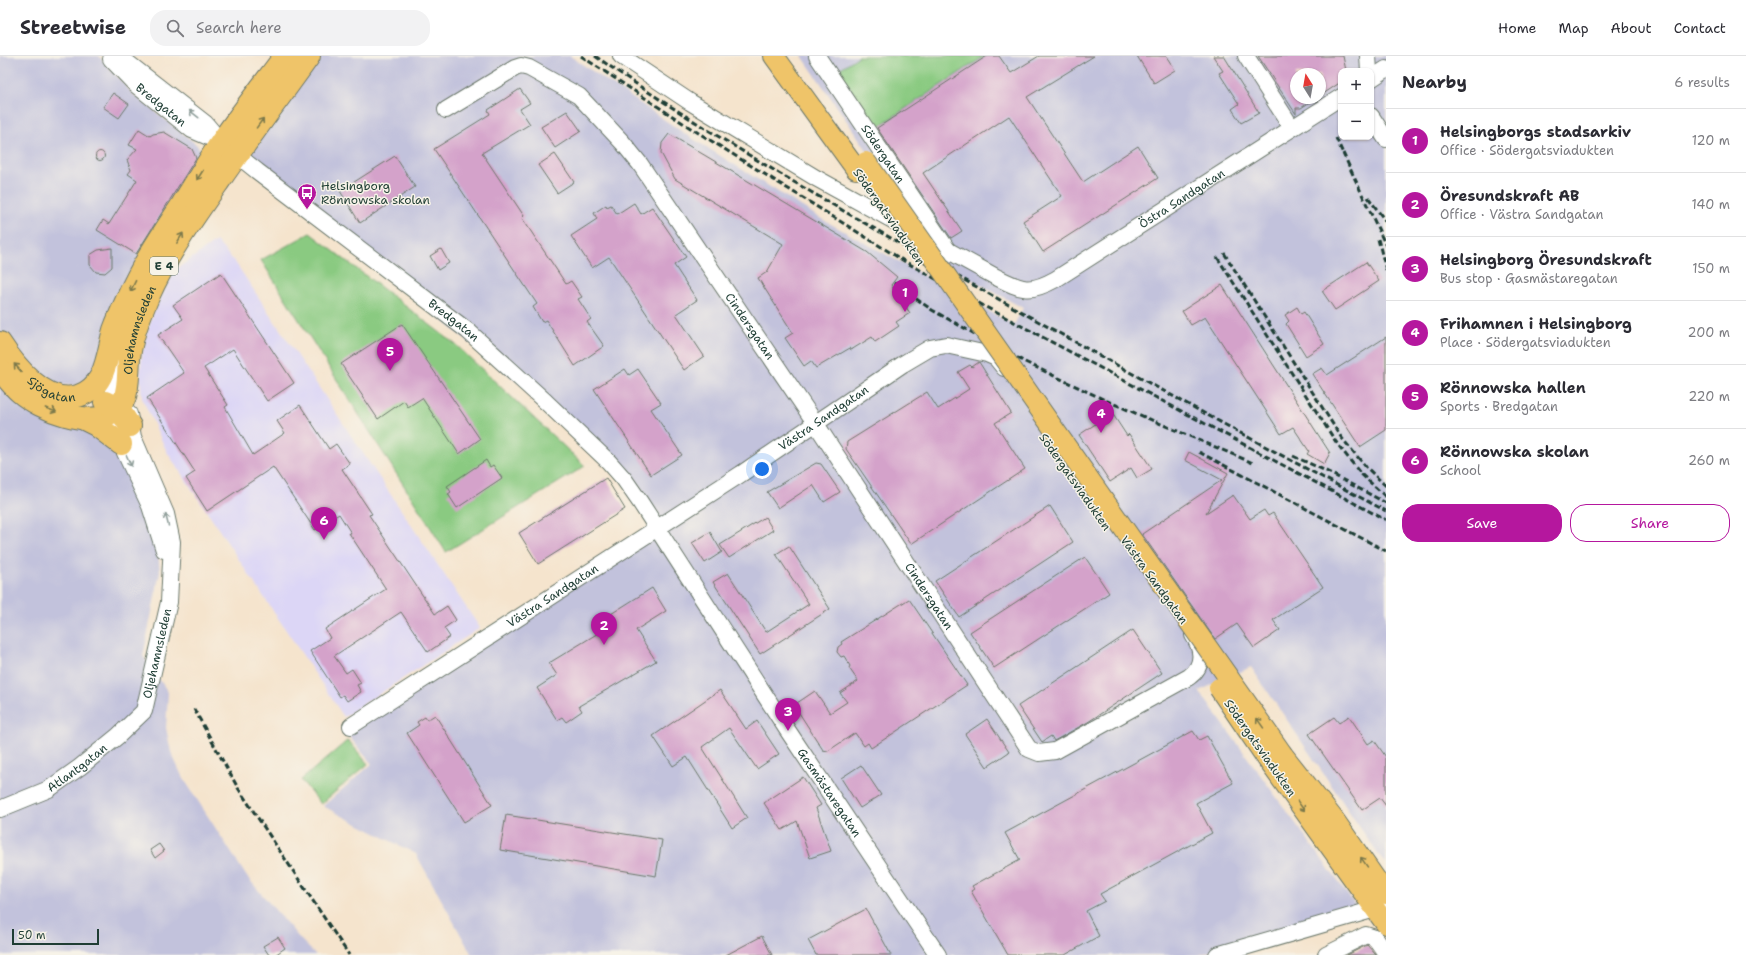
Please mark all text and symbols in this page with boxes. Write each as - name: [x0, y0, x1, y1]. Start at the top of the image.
- search box: [150, 10, 430, 46]
- text: Streetwise: [20, 15, 126, 40]
- icon: search: [164, 17, 186, 39]
- text: Search here: [196, 18, 282, 38]
- text: Home: [1498, 19, 1537, 37]
- text: Map: [1559, 19, 1589, 37]
- text: About: [1611, 19, 1652, 37]
- text: Contact: [1674, 19, 1726, 37]
- north arrow: [1290, 68, 1326, 104]
- map controls: [1338, 68, 1374, 140]
- button: +: [1338, 68, 1374, 104]
- text: Nearby: [1402, 71, 1467, 93]
- text: 6 results: [1674, 74, 1730, 91]
- street label: Bredgatan: [132, 80, 190, 130]
- button: −: [1338, 104, 1374, 140]
- one-way arrow: [189, 110, 200, 119]
- one-way arrow: [256, 118, 264, 129]
- street label: Södergatan: [857, 121, 908, 186]
- text: Helsingborgs stadsarkiv: [1440, 122, 1631, 142]
- text: 1: [1412, 132, 1418, 149]
- text: 120 m: [1692, 132, 1730, 149]
- text: Office · Södergatsviadukten: [1440, 142, 1614, 159]
- street label: Södergatsviadukten: [849, 165, 929, 269]
- street label: Östra Sandgatan: [1136, 165, 1228, 232]
- one-way arrow: [196, 169, 204, 181]
- place label: Helsingborg Rönnowska skolan: [321, 178, 430, 208]
- bus stop icon: Helsingborg Rönnowska skolan: [296, 182, 318, 210]
- text: Öresundskraft AB: [1440, 186, 1579, 206]
- text: 2: [1410, 196, 1420, 213]
- text: 140 m: [1691, 196, 1730, 213]
- text: Office · Västra Sandgatan: [1440, 206, 1603, 223]
- one-way arrow: [177, 232, 185, 244]
- text: Helsingborg Öresundskraft: [1440, 250, 1652, 270]
- road number: E 4: [150, 257, 178, 275]
- text: 3: [1410, 260, 1420, 277]
- text: 150 m: [1692, 260, 1730, 277]
- text: Bus stop · Gasmästaregatan: [1440, 270, 1618, 287]
- pin: 1: [892, 279, 918, 312]
- one-way arrow: [129, 280, 136, 292]
- street label: Oljehamnsleden: [120, 283, 160, 375]
- street label: Cindersgatan: [722, 290, 778, 363]
- street label: Bredgatan: [425, 296, 483, 345]
- text: Frihamnen i Helsingborg: [1440, 314, 1632, 334]
- text: 4: [1410, 324, 1420, 341]
- text: 200 m: [1688, 324, 1730, 341]
- text: Place · Södergatsviadukten: [1440, 334, 1611, 351]
- pin: 5: [377, 338, 403, 371]
- one-way arrow: [14, 363, 23, 374]
- street label: Sjögatan: [24, 373, 76, 406]
- text: Rönnowska hallen: [1440, 378, 1586, 398]
- street label: Västra Sandgatan: [775, 382, 872, 454]
- text: 5: [1411, 388, 1419, 405]
- text: 220 m: [1688, 388, 1730, 405]
- text: Sports · Bredgatan: [1440, 398, 1558, 415]
- pin: 4: [1088, 400, 1114, 433]
- one-way arrow: [45, 406, 57, 414]
- street label: Södergatsviadukten: [1035, 430, 1115, 534]
- text: Rönnowska skolan: [1440, 442, 1589, 462]
- text: 6: [1410, 452, 1420, 469]
- text: 260 m: [1688, 452, 1730, 469]
- one-way arrow: [126, 455, 133, 467]
- your location: [752, 459, 772, 479]
- text: School: [1440, 462, 1481, 479]
- button: Save: [1402, 504, 1562, 542]
- button: Share: [1570, 504, 1730, 542]
- pin: 6: [311, 507, 337, 540]
- one-way arrow: [163, 514, 171, 527]
- street label: Västra Sandgatan: [1117, 533, 1191, 627]
- street label: Västra Sandgatan: [504, 560, 601, 631]
- street label: Cindersgatan: [901, 560, 957, 633]
- street label: Oljehamnsleden: [139, 607, 175, 700]
- pin: 2: [591, 612, 617, 645]
- street label: Södergatsviadukten: [1220, 696, 1300, 800]
- pin: 3: [775, 698, 801, 731]
- one-way arrow: [1256, 718, 1264, 729]
- street label: Atlantgatan: [44, 740, 110, 796]
- street label: Gasmästaregatan: [794, 745, 865, 840]
- one-way arrow: [1297, 801, 1305, 812]
- one-way arrow: [1360, 857, 1368, 868]
- scale bar: [12, 927, 99, 946]
- text: 50 m: [18, 928, 46, 943]

